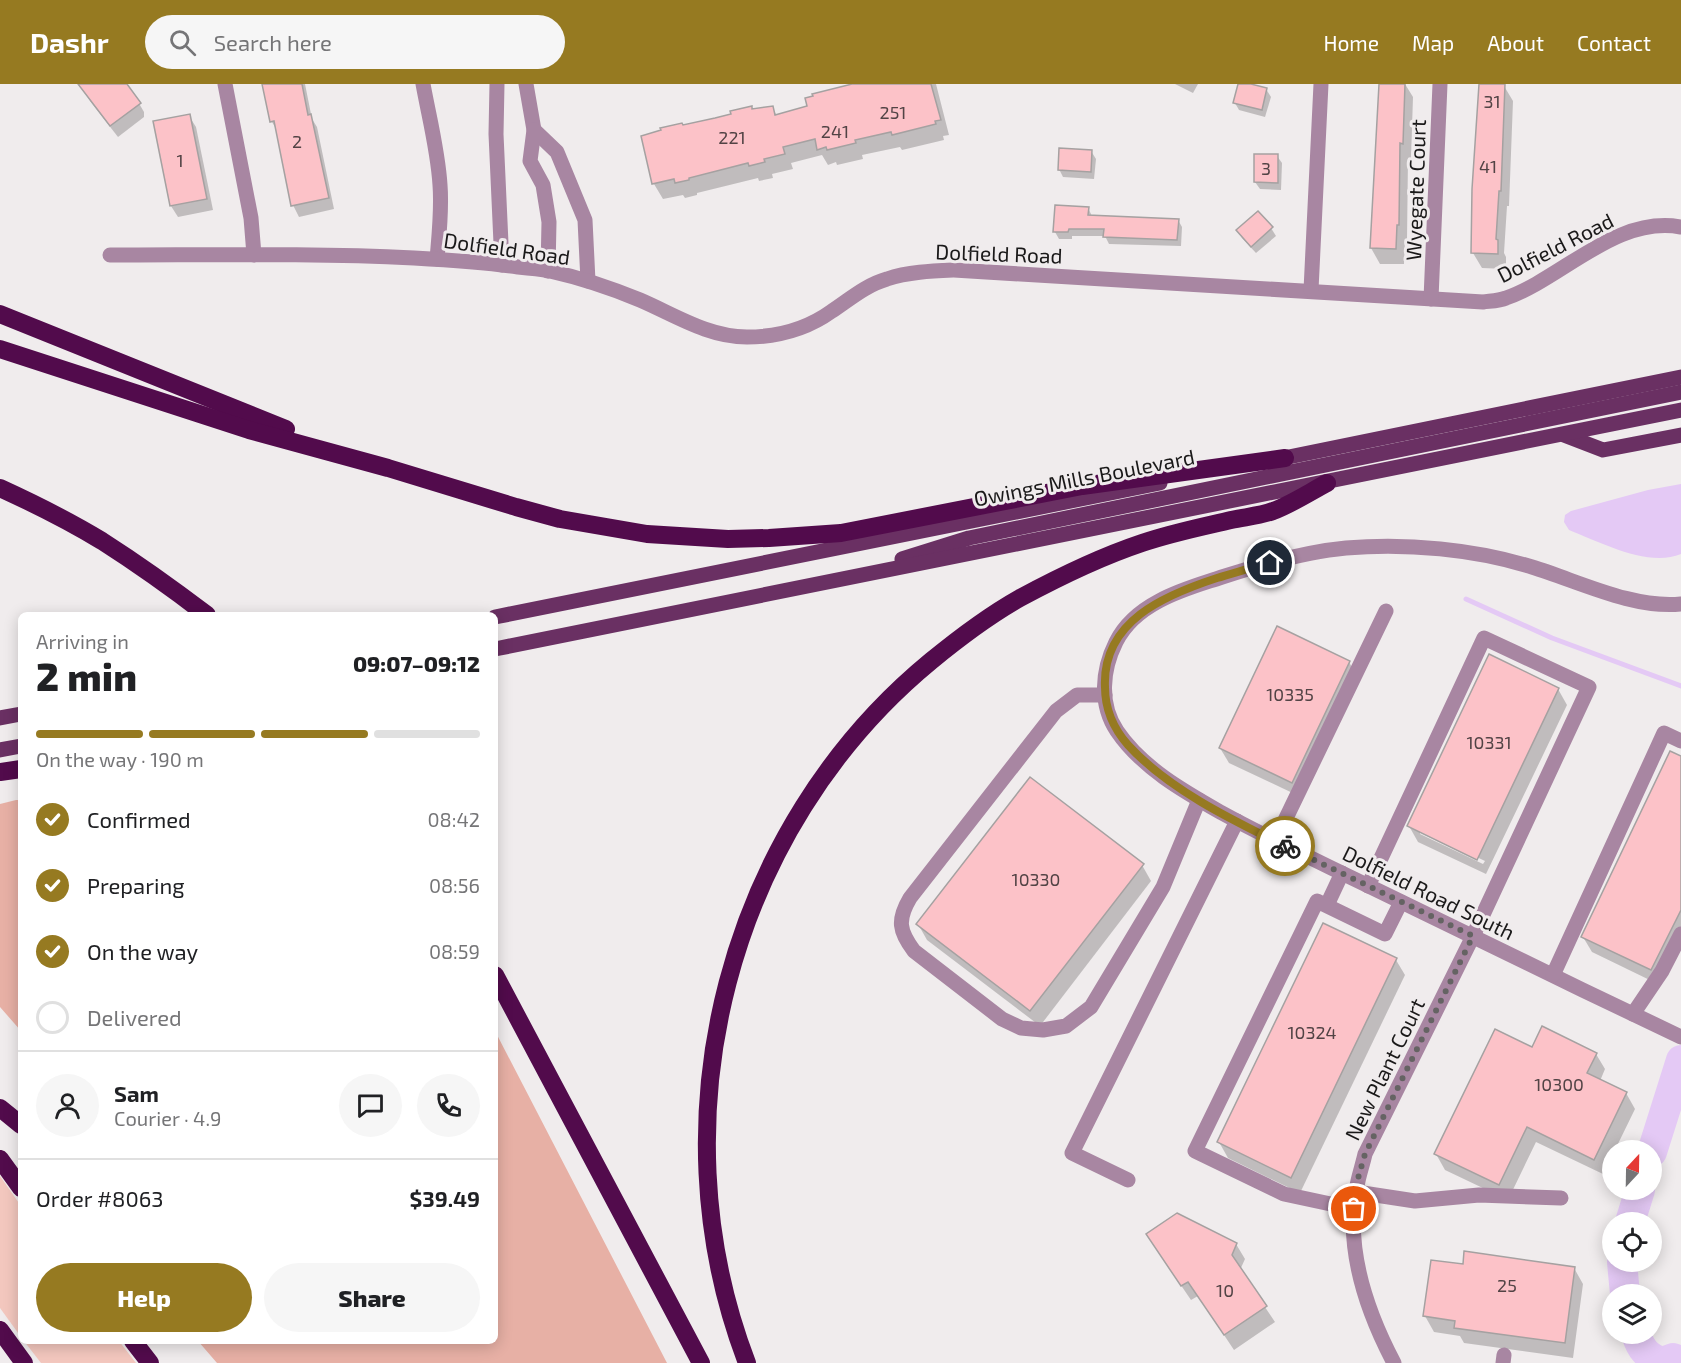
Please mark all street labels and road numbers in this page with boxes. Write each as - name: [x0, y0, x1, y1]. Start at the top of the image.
- street label: Wyegate Court: [1400, 119, 1430, 261]
- street label: Dolfield Road: [1493, 207, 1617, 287]
- street label: Dolfield Road: [442, 227, 572, 269]
- street label: Dolfield Road: [935, 238, 1063, 268]
- street label: Owings Mills Boulevard: [971, 443, 1197, 511]
- street label: Dolfield Road South: [1339, 840, 1519, 944]
- street label: New Plant Court: [1339, 994, 1429, 1144]

